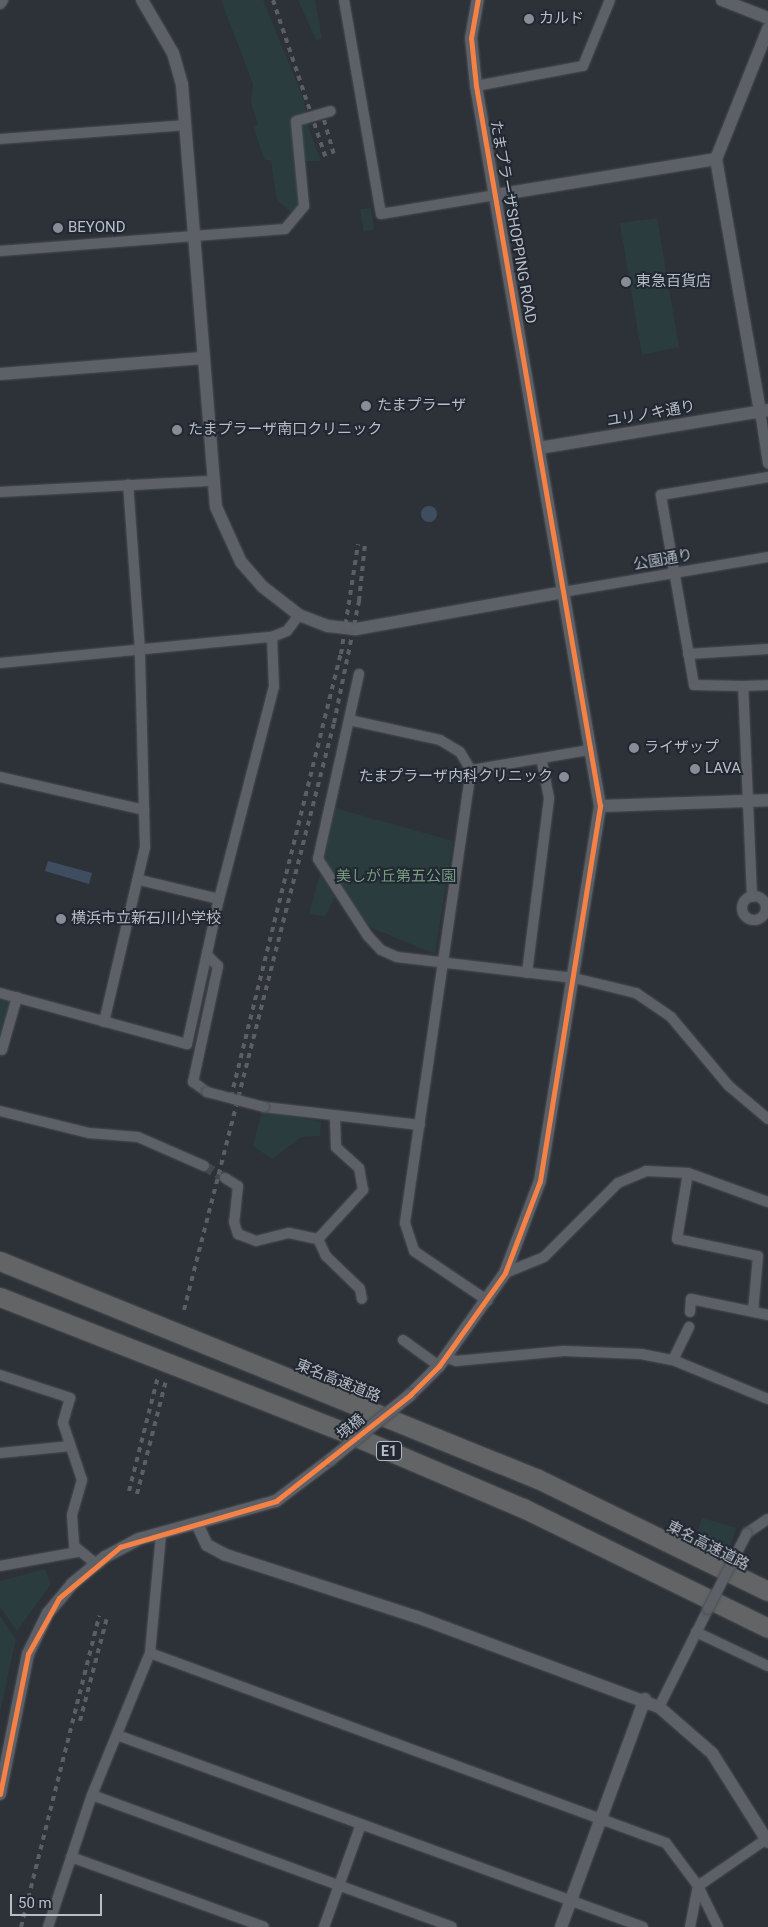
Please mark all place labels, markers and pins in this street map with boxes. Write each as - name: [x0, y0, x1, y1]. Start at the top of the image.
- place label: カルド: [539, 10, 584, 28]
- marker: カルド: [523, 13, 535, 25]
- place label: BEYOND: [68, 219, 126, 237]
- marker: BEYOND: [52, 222, 64, 234]
- place label: 東急百貨店: [636, 273, 711, 291]
- marker: 東急百貨店: [620, 276, 632, 288]
- place label: たまプラーザ: [377, 397, 467, 415]
- marker: たまプラーザ: [359, 399, 373, 413]
- place label: たまプラーザ南口クリニック: [188, 421, 383, 439]
- marker: たまプラーザ南口クリニック: [170, 423, 184, 437]
- place label: ライザップ: [644, 739, 719, 757]
- marker: ライザップ: [628, 742, 640, 754]
- place label: LAVA: [705, 760, 741, 778]
- marker: LAVA: [689, 763, 701, 775]
- place label: たまプラーザ内科クリニック: [358, 768, 553, 786]
- marker: たまプラーザ内科クリニック: [557, 770, 571, 784]
- place label: 横浜市立新石川小学校: [71, 910, 221, 928]
- marker: 横浜市立新石川小学校: [55, 913, 67, 925]

